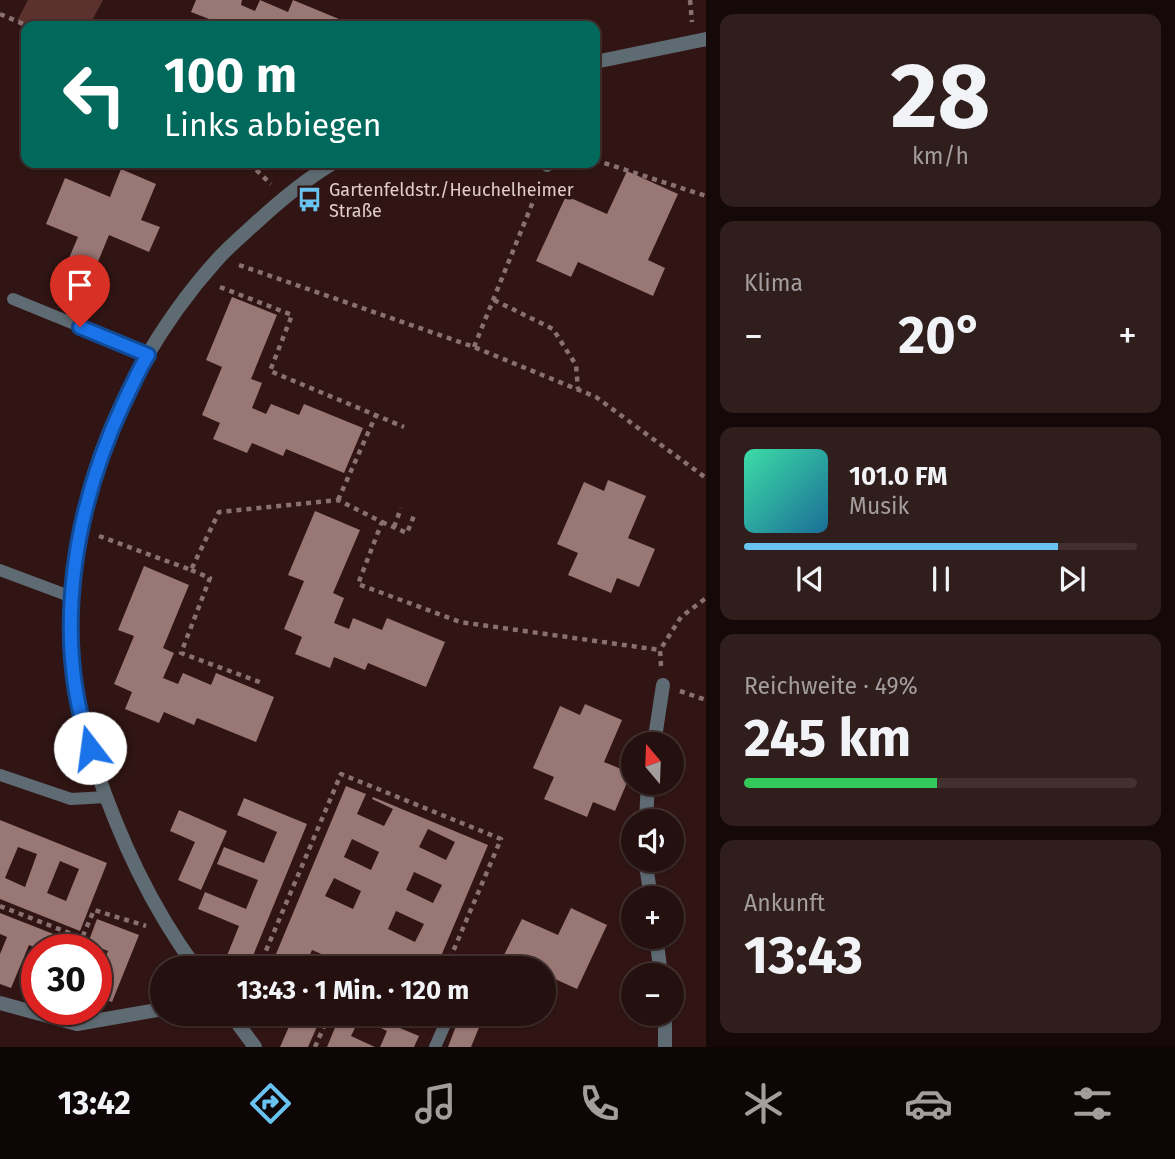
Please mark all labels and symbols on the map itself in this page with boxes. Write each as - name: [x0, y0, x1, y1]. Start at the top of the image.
- place label: Gartenfeldstr./Heuchelheimer Straße: [329, 179, 574, 222]
- bus stop icon: Gartenfeldstr./Heuchelheimer Straße: [295, 186, 323, 214]
- pin: [50, 255, 110, 327]
- position arrow: [53, 711, 127, 785]
- north arrow: [621, 732, 684, 794]
- speed limit sign: 30: [21, 934, 112, 1025]

